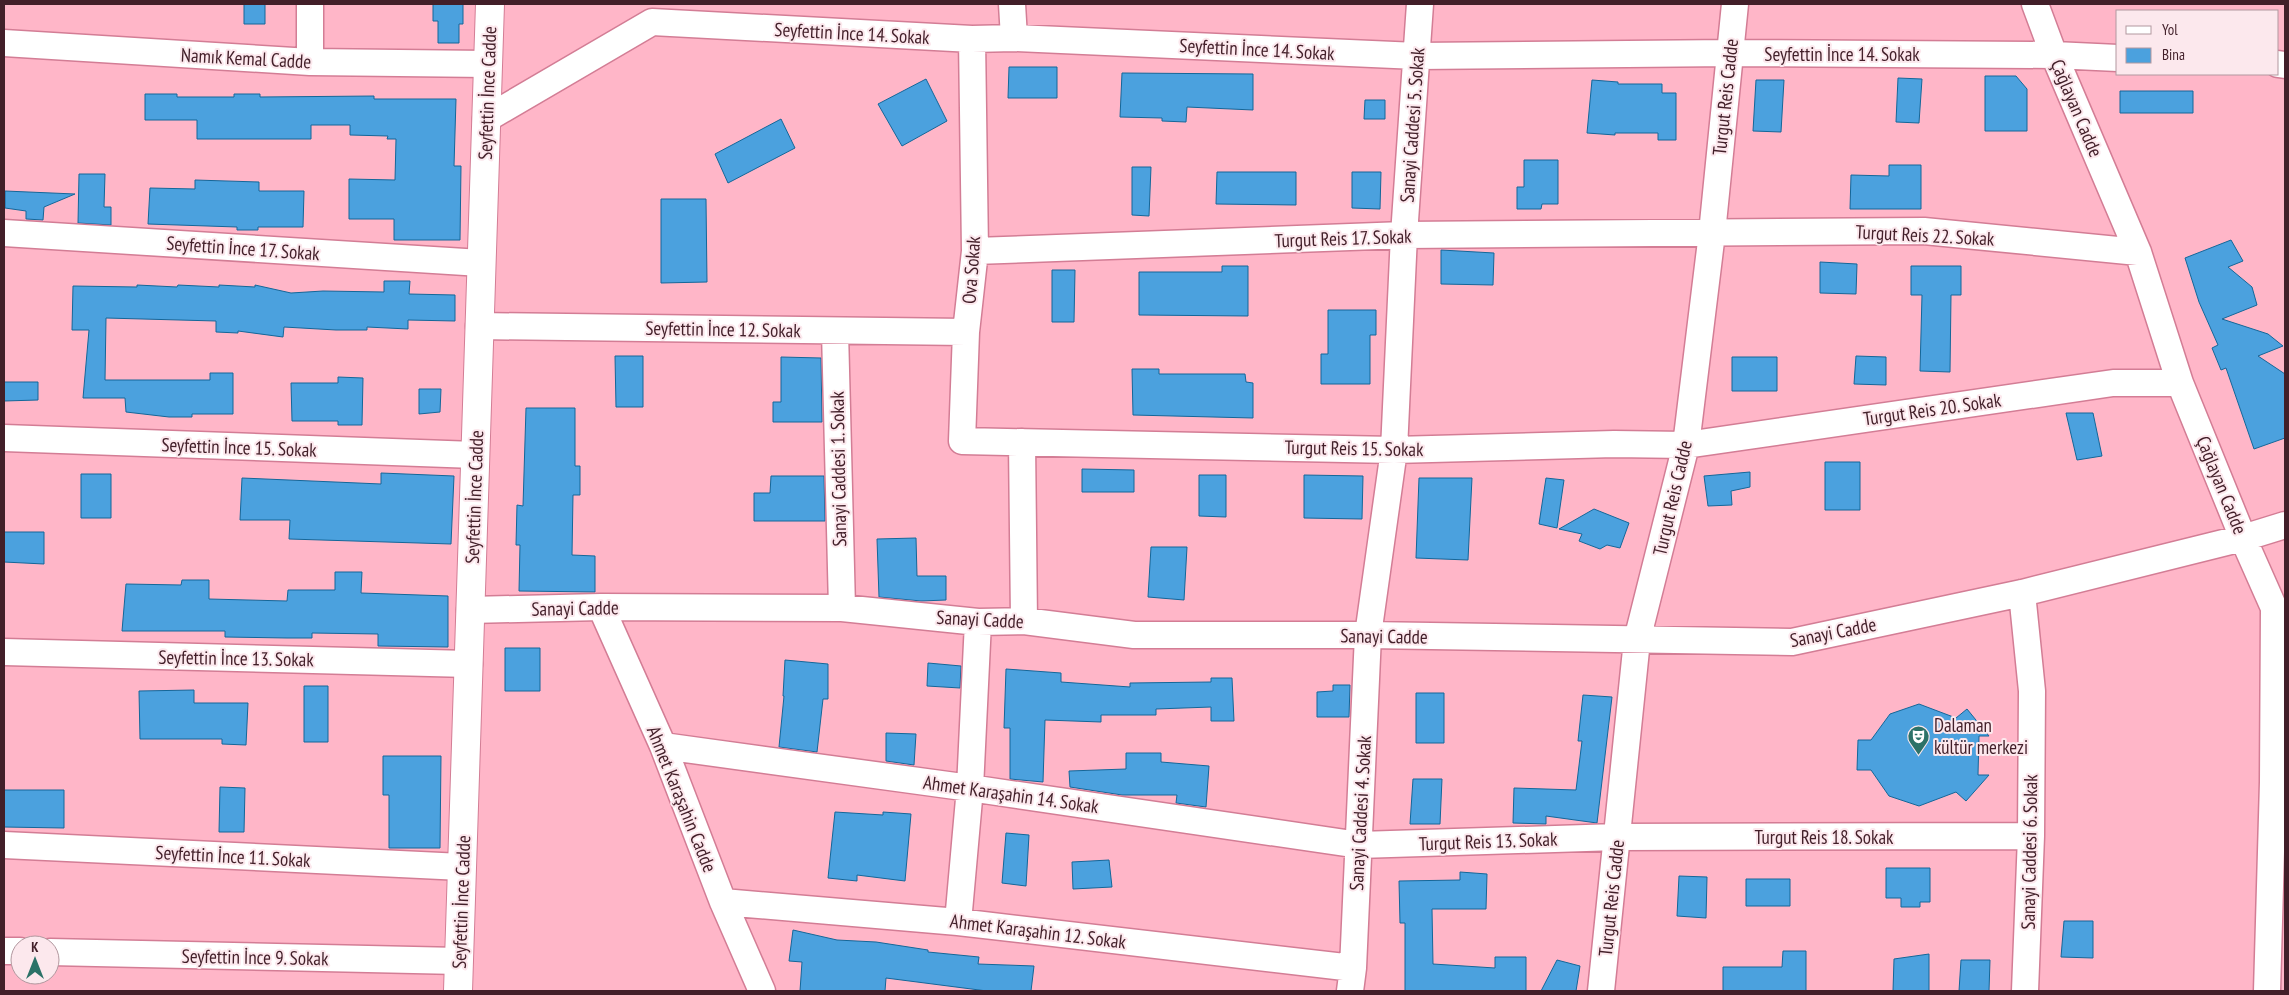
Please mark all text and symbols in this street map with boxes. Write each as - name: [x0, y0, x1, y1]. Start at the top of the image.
- legend: [2116, 10, 2279, 75]
- street label: Seyfettin İnce 14. Sokak: [774, 17, 931, 49]
- text: Yol: [2162, 20, 2178, 39]
- street label: Seyfettin İnce Cadde: [473, 26, 501, 160]
- street label: Seyfettin İnce 14. Sokak: [1179, 33, 1336, 65]
- street label: Turgut Reis Cadde: [1707, 37, 1743, 157]
- street label: Seyfettin İnce 14. Sokak: [1764, 42, 1920, 66]
- street label: Namık Kemal Cadde: [180, 43, 312, 73]
- text: Bina: [2162, 45, 2185, 64]
- street label: Sanayi Caddesi 5. Sokak: [1395, 46, 1429, 203]
- street label: Çağlayan Cadde: [2046, 56, 2108, 161]
- street label: Turgut Reis 22. Sokak: [1855, 219, 1996, 251]
- street label: Turgut Reis 17. Sokak: [1274, 224, 1413, 252]
- street label: Seyfettin İnce 17. Sokak: [166, 231, 321, 265]
- street label: Ova Sokak: [957, 235, 985, 305]
- street label: Seyfettin İnce 12. Sokak: [645, 316, 801, 342]
- street label: Turgut Reis 20. Sokak: [1862, 387, 2003, 431]
- street label: Sanayi Caddesi 1. Sokak: [825, 391, 851, 547]
- street label: Seyfettin İnce Cadde: [460, 430, 488, 564]
- street label: Seyfettin İnce 15. Sokak: [161, 432, 318, 462]
- street label: Çağlayan Cadde: [2191, 432, 2253, 538]
- street label: Turgut Reis 15. Sokak: [1284, 435, 1424, 461]
- street label: Turgut Reis Cadde: [1647, 438, 1697, 558]
- street label: Sanayi Cadde: [531, 595, 619, 621]
- street label: Sanayi Cadde: [936, 605, 1024, 633]
- street label: Sanayi Cadde: [1788, 612, 1878, 652]
- street label: Sanayi Cadde: [1340, 623, 1428, 649]
- street label: Seyfettin İnce 13. Sokak: [158, 645, 314, 671]
- place label: Dalaman kültür merkezi: [1934, 713, 2028, 759]
- street label: Ahmet Karaşahin Cadde: [642, 722, 722, 876]
- theatre icon: Dalaman kültür merkezi: [1906, 724, 1930, 755]
- street label: Sanayi Caddesi 4. Sokak: [1344, 734, 1376, 891]
- street label: Ahmet Karaşahin 14. Sokak: [922, 770, 1101, 818]
- street label: Sanayi Caddesi 6. Sokak: [2016, 774, 2042, 930]
- street label: Turgut Reis 18. Sokak: [1755, 825, 1894, 849]
- street label: Turgut Reis 13. Sokak: [1418, 827, 1558, 855]
- street label: Seyfettin İnce Cadde: [447, 835, 475, 969]
- street label: Turgut Reis Cadde: [1593, 838, 1629, 958]
- street label: Seyfettin İnce 11. Sokak: [155, 840, 312, 872]
- street label: Ahmet Karaşahin 12. Sokak: [949, 908, 1128, 954]
- north arrow: [10, 935, 60, 985]
- text: K: [31, 938, 39, 956]
- street label: Seyfettin İnce 9. Sokak: [181, 944, 329, 970]

